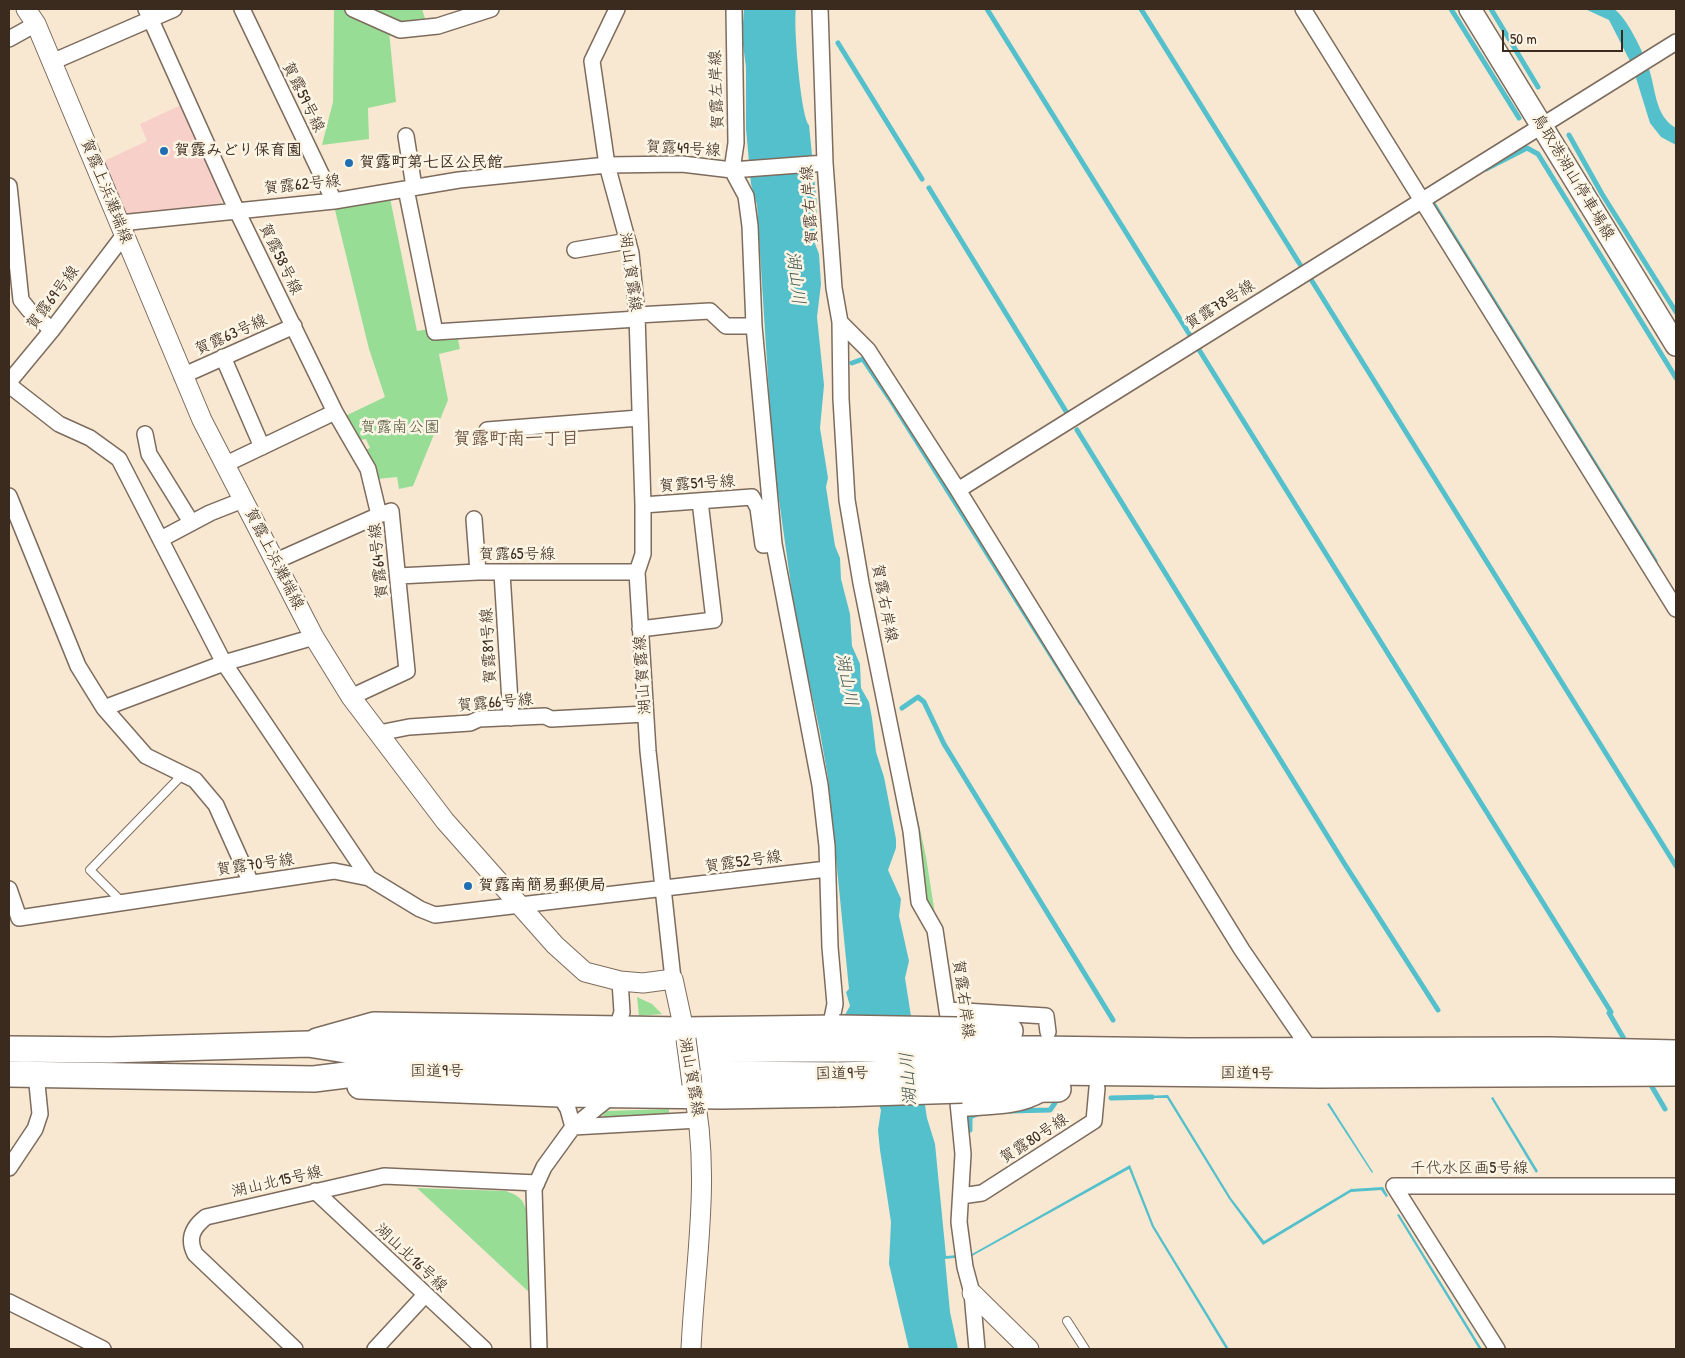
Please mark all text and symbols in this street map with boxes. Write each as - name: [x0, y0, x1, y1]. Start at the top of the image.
- scale bar: [1505, 20, 1626, 52]
- text: 50 m: [1510, 28, 1537, 49]
- street label: 賀露左岸線: [706, 50, 728, 130]
- street label: 賀露59号線: [278, 58, 328, 136]
- street label: 鳥取港湖山停車場線: [1528, 110, 1618, 244]
- street label: 賀露上浜灘端線: [76, 135, 136, 247]
- street label: 賀露49号線: [645, 137, 721, 161]
- place label: 賀露みどり保育園: [174, 141, 302, 161]
- marker: 賀露みどり保育園: [158, 145, 170, 157]
- place label: 賀露町第七区公民館: [359, 153, 503, 173]
- marker: 賀露町第七区公民館: [343, 157, 355, 169]
- street label: 賀露右岸線: [798, 164, 822, 246]
- street label: 賀露62号線: [262, 171, 342, 199]
- street label: 賀露58号線: [254, 220, 306, 298]
- street label: 湖山賀露線: [615, 231, 645, 313]
- water label: 湖山川: [781, 250, 809, 306]
- street label: 賀露69号線: [22, 262, 84, 334]
- street label: 賀露78号線: [1181, 276, 1259, 334]
- street label: 賀露63号線: [192, 310, 270, 360]
- park label: 賀露南公園: [360, 418, 440, 438]
- district label: 賀露町南一丁目: [453, 428, 579, 450]
- street label: 賀露51号線: [658, 472, 736, 496]
- street label: 賀露上浜灘端線: [240, 505, 308, 613]
- street label: 賀露64号線: [365, 522, 393, 600]
- street label: 賀露65号線: [478, 545, 556, 565]
- street label: 賀露右岸線: [867, 562, 901, 644]
- street label: 賀露81号線: [477, 607, 501, 685]
- street label: 湖山賀露線: [631, 634, 655, 716]
- water label: 湖山川: [830, 651, 862, 709]
- street label: 賀露66号線: [456, 690, 534, 716]
- street label: 賀露52号線: [703, 847, 783, 877]
- street label: 賀露70号線: [215, 850, 295, 880]
- place label: 賀露南簡易郵便局: [478, 876, 606, 896]
- marker: 賀露南簡易郵便局: [462, 880, 474, 892]
- street label: 賀露右岸線: [948, 958, 978, 1040]
- street label: 湖山賀露線: [675, 1036, 707, 1118]
- water label: 湖山川: [896, 1051, 922, 1107]
- street label: 国道9号: [410, 1062, 464, 1082]
- street label: 国道9号: [815, 1064, 869, 1084]
- street label: 国道9号: [1220, 1064, 1274, 1084]
- street label: 賀露80号線: [996, 1110, 1072, 1168]
- street label: 千代水区画5号線: [1410, 1159, 1528, 1179]
- street label: 湖山北15号線: [230, 1162, 324, 1202]
- street label: 湖山北16号線: [371, 1220, 451, 1296]

